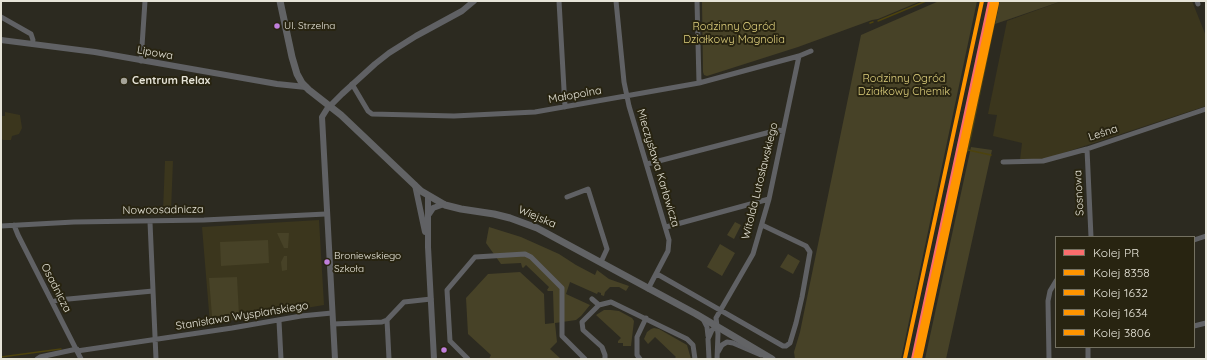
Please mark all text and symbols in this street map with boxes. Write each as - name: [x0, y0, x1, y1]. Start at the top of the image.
- place label: Ul. Strzelna: [284, 20, 335, 32]
- park label: Rodzinny Ogród Działkowy Magnolia: [683, 20, 785, 46]
- marker: Ul. Strzelna: [272, 21, 282, 31]
- street label: Lipowa: [136, 43, 174, 63]
- park label: Rodzinny Ogród Działkowy Chemik: [858, 72, 950, 98]
- place label: Centrum Relax: [132, 74, 210, 88]
- marker: Centrum Relax: [119, 76, 129, 86]
- street label: Małopolna: [547, 84, 603, 106]
- street label: Mieczysława Karłowicza: [634, 107, 682, 229]
- street label: Witolda Lutosławskiego: [739, 121, 781, 241]
- street label: Leśna: [1087, 122, 1119, 144]
- street label: Sosnowa: [1071, 170, 1087, 216]
- street label: Nowoosadnicza: [122, 203, 204, 217]
- street label: Wiejska: [516, 203, 558, 231]
- legend: [1055, 236, 1195, 348]
- text: Kolej PR: [1093, 245, 1139, 260]
- place label: Broniewskiego Szkoła: [334, 250, 401, 274]
- marker: Broniewskiego Szkoła: [322, 257, 332, 267]
- street label: Osadnicza: [38, 261, 74, 315]
- text: Kolej 8358: [1093, 265, 1150, 280]
- text: Kolej 1632: [1093, 285, 1148, 300]
- street label: Stanisława Wyspiańskiego: [175, 299, 309, 333]
- text: Kolej 1634: [1093, 305, 1148, 320]
- text: Kolej 3806: [1093, 325, 1150, 340]
- unlabelled marker: [439, 345, 449, 355]

